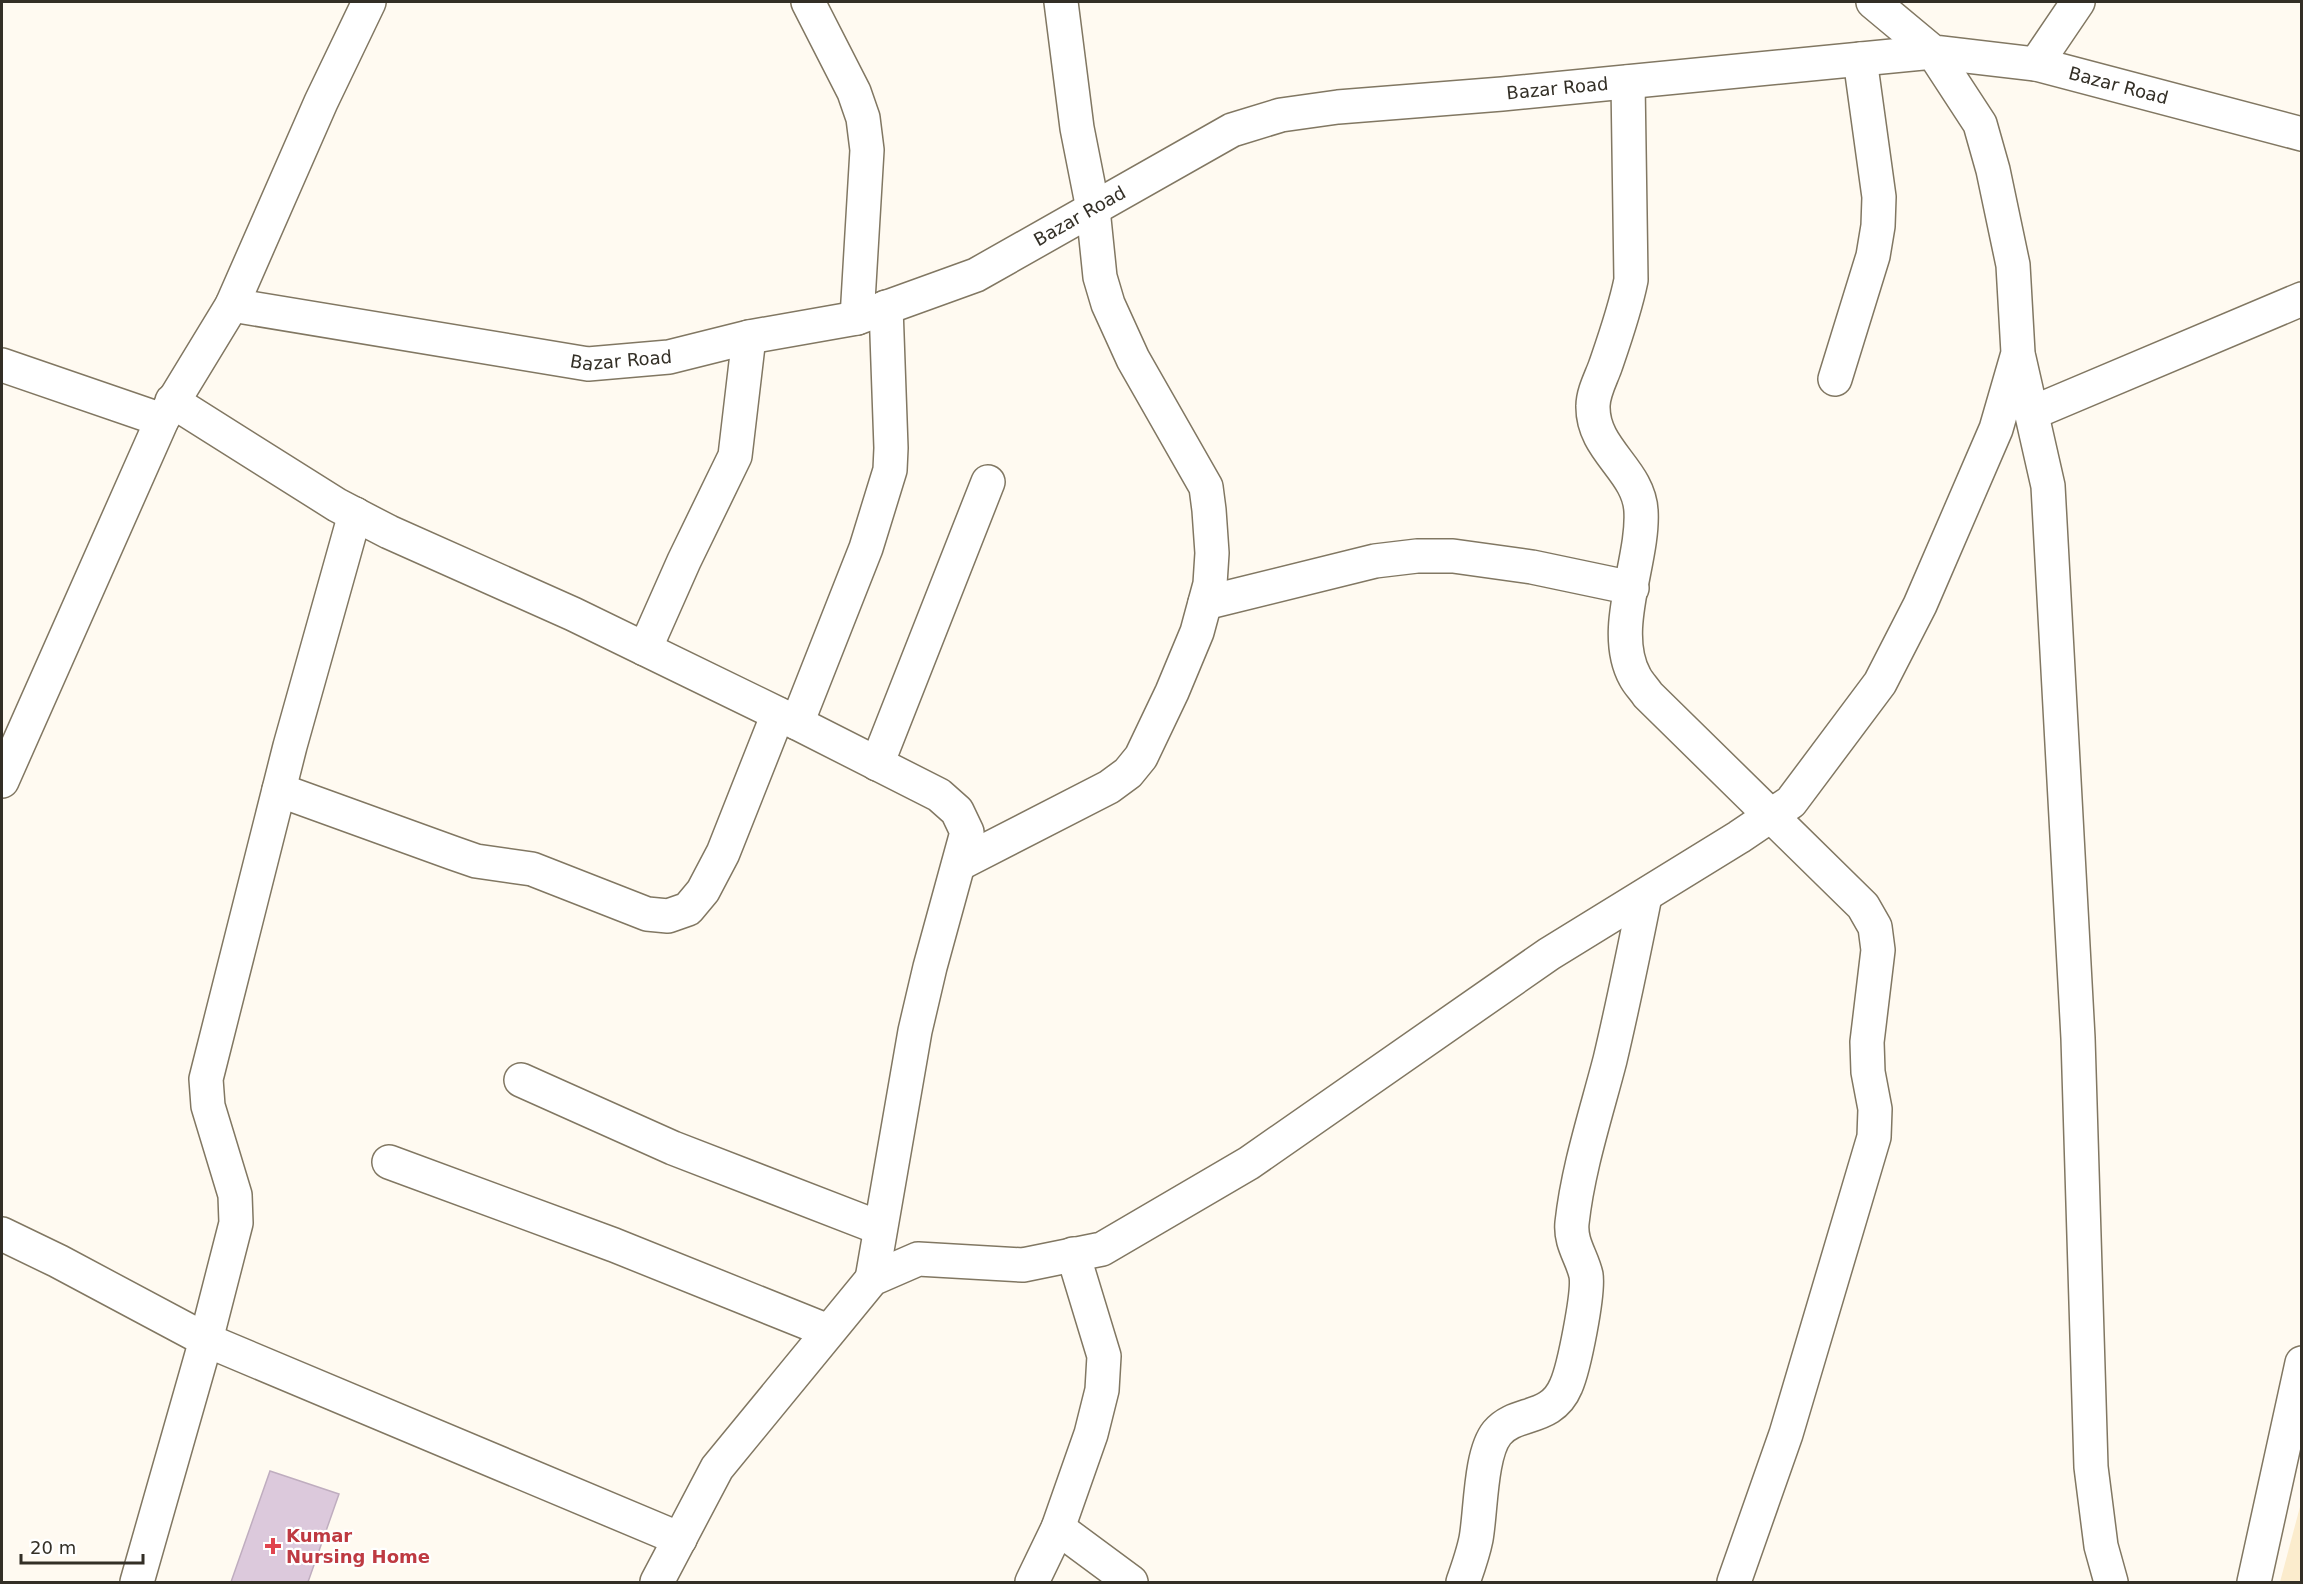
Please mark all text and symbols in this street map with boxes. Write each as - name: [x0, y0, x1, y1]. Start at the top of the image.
- street label: Bazar Road: [2066, 62, 2171, 108]
- street label: Bazar Road: [1505, 73, 1609, 104]
- street label: Bazar Road: [1030, 182, 1129, 250]
- street label: Bazar Road: [569, 346, 673, 375]
- place label: Kumar Nursing Home: [286, 1525, 430, 1567]
- scale bar: [21, 1527, 142, 1565]
- text: 20 m: [30, 1537, 76, 1558]
- marker: Kumar Nursing Home: [264, 1537, 282, 1555]

